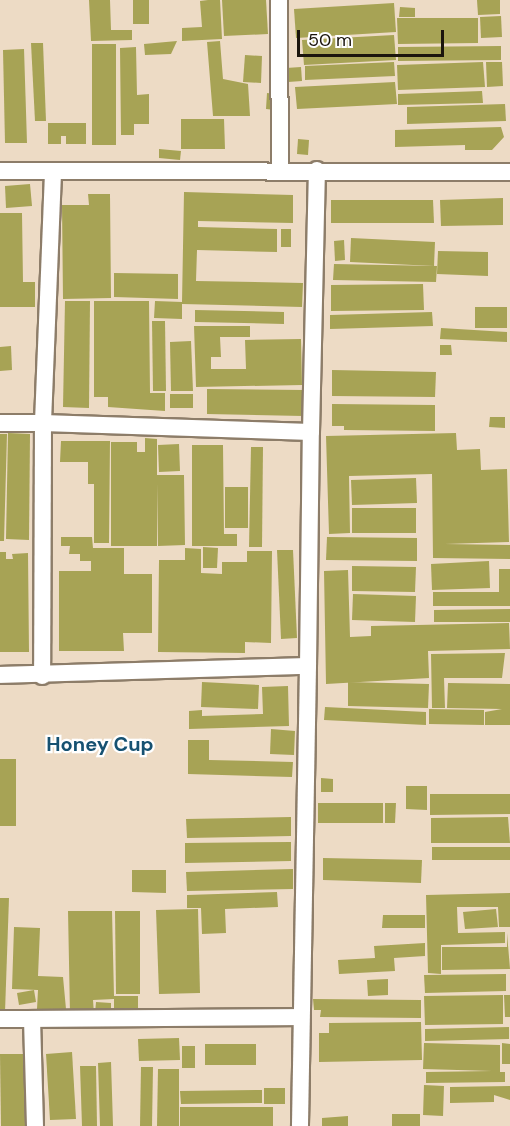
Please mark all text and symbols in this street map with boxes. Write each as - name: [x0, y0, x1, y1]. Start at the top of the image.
- scale bar: [300, 18, 447, 56]
- text: 50 m: [308, 28, 352, 52]
- district label: Honey Cup: [46, 732, 154, 756]

